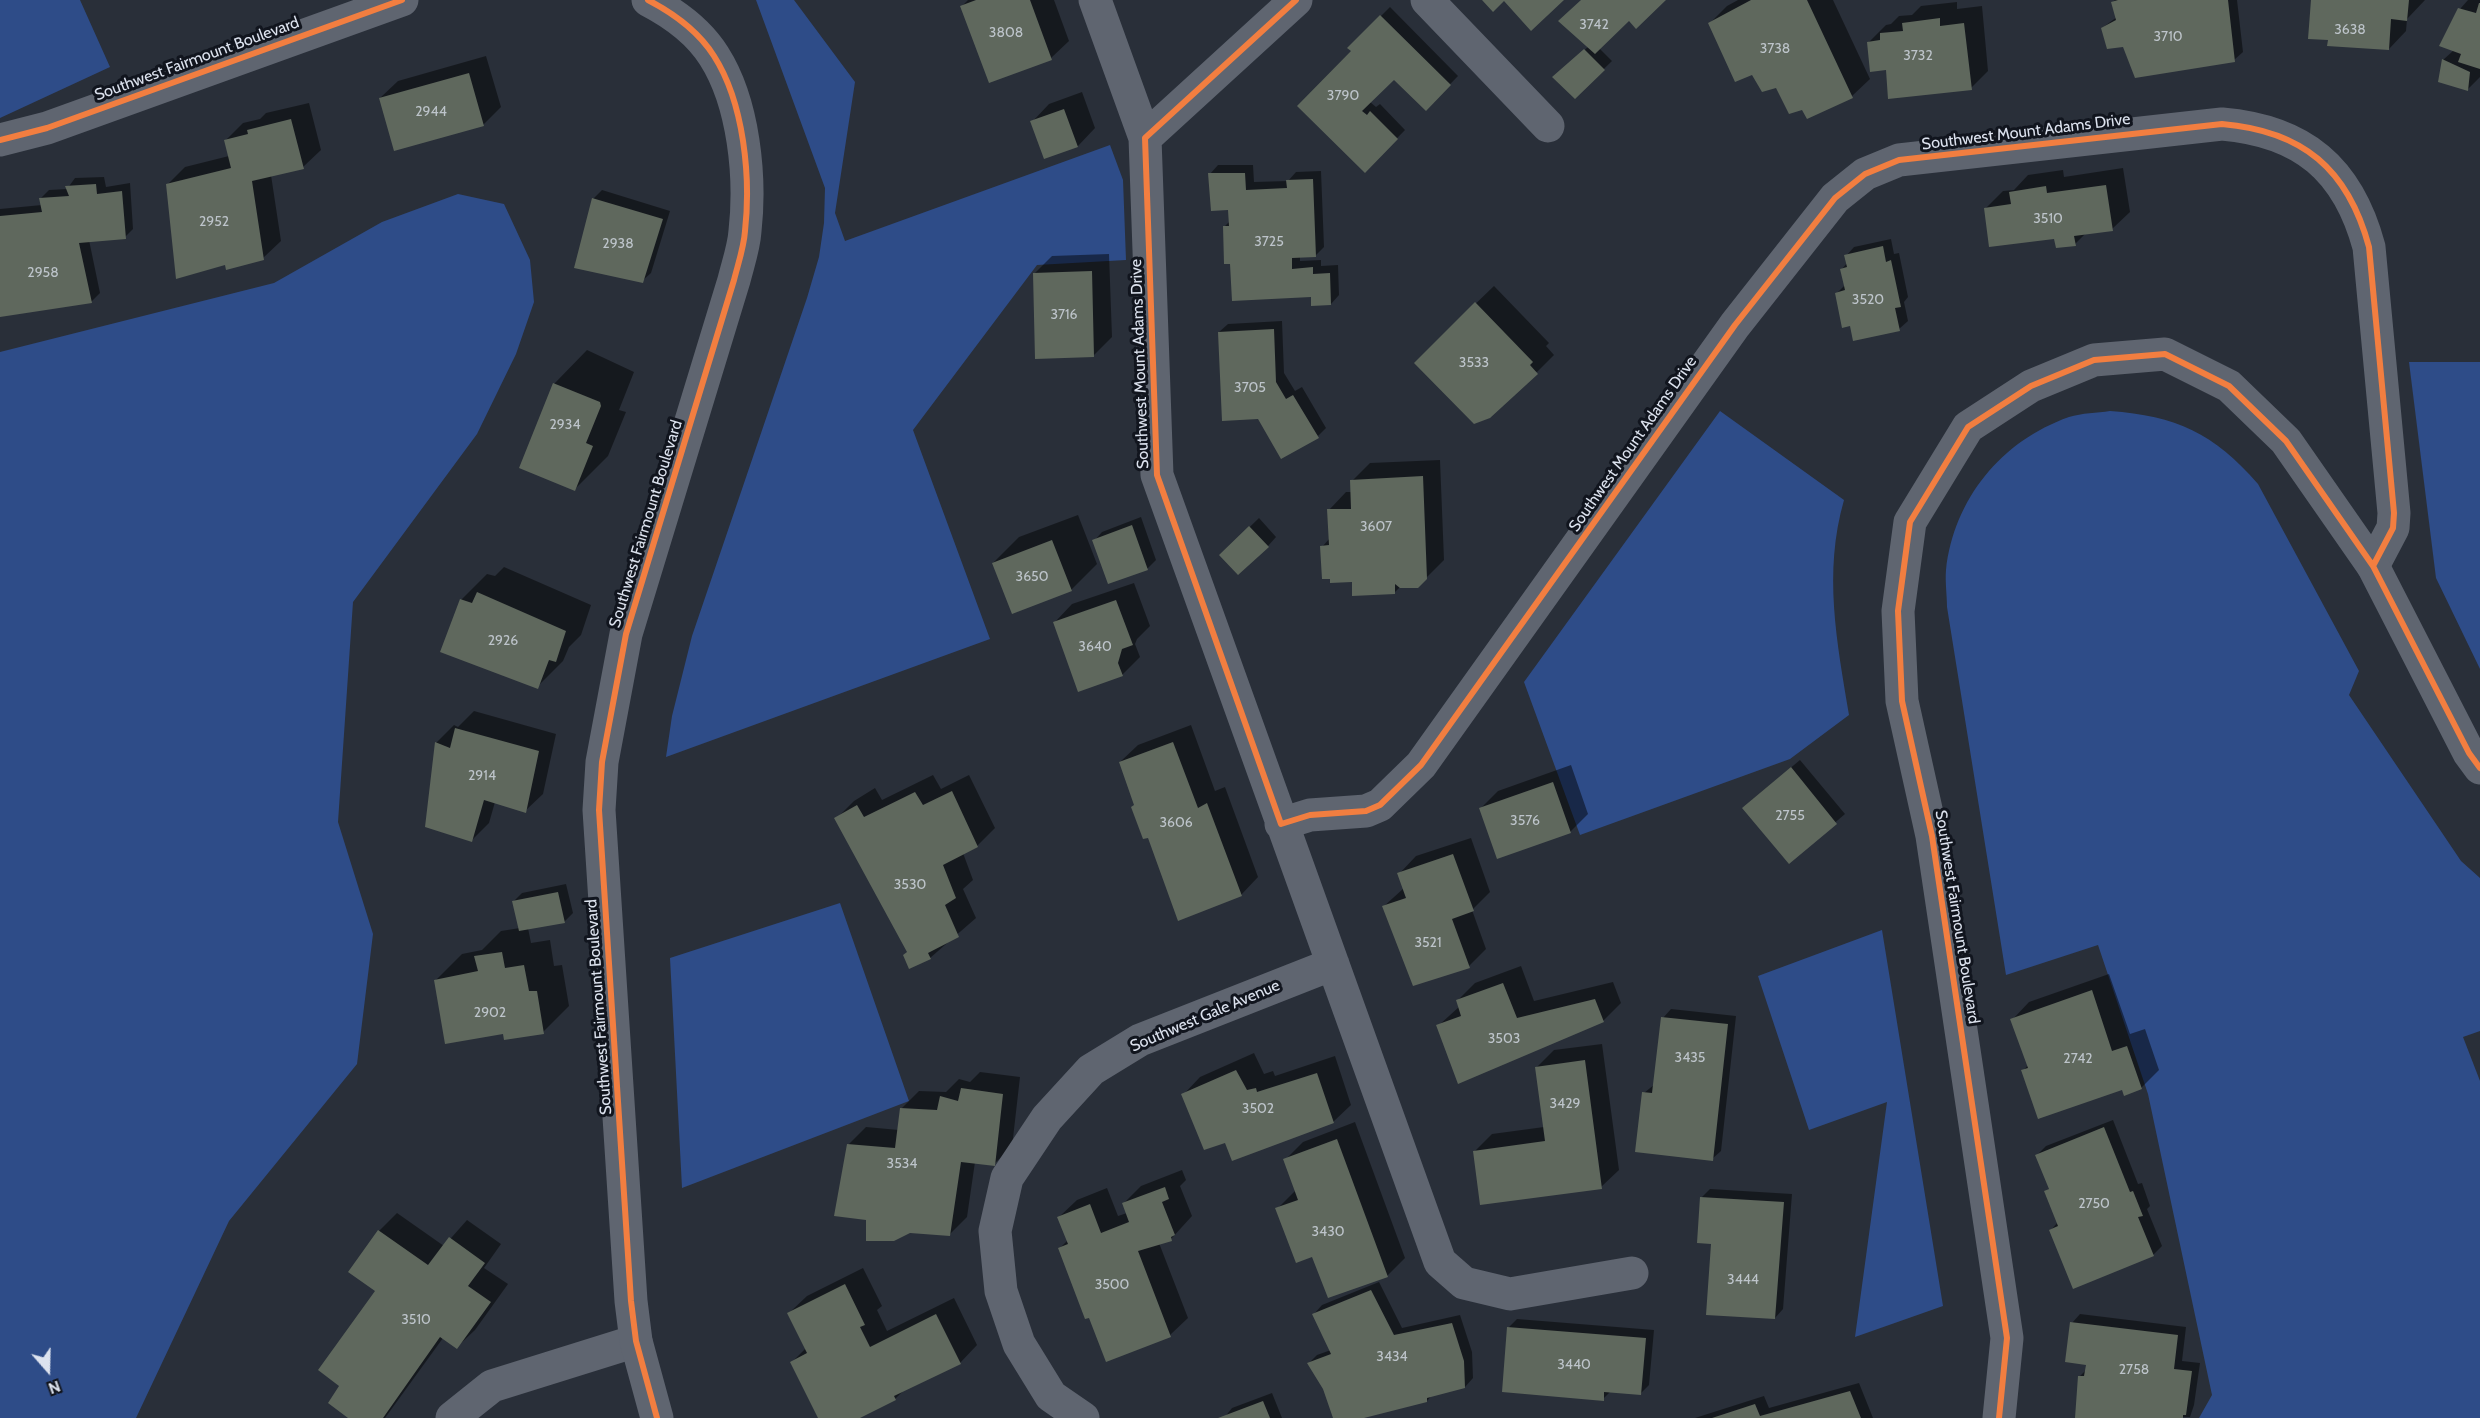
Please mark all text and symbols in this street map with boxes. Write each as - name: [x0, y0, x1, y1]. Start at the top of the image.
- street label: Southwest Fairmount Boulevard: [92, 13, 302, 105]
- house number: 3742: [1579, 17, 1609, 33]
- house number: 3638: [2334, 22, 2366, 38]
- house number: 3808: [989, 25, 1023, 41]
- house number: 3710: [2154, 29, 2182, 45]
- house number: 3738: [1760, 41, 1790, 57]
- house number: 3732: [1903, 48, 1933, 64]
- house number: 3790: [1327, 88, 1359, 104]
- house number: 2944: [415, 104, 447, 120]
- street label: Southwest Mount Adams Drive: [1921, 110, 2131, 154]
- house number: 3510: [2033, 211, 2063, 227]
- house number: 2952: [199, 214, 229, 230]
- house number: 3725: [1254, 234, 1284, 250]
- house number: 2938: [602, 236, 634, 252]
- street label: Southwest Mount Adams Drive: [1127, 259, 1153, 469]
- house number: 2958: [27, 265, 59, 281]
- house number: 3520: [1852, 292, 1884, 308]
- house number: 3716: [1050, 307, 1078, 323]
- street label: Southwest Mount Adams Drive: [1565, 352, 1701, 536]
- house number: 3533: [1459, 355, 1489, 371]
- house number: 3705: [1234, 380, 1266, 396]
- house number: 2934: [550, 417, 580, 433]
- street label: Southwest Fairmount Boulevard: [605, 418, 687, 630]
- house number: 3607: [1360, 519, 1392, 535]
- house number: 3650: [1016, 569, 1048, 585]
- house number: 2926: [488, 633, 518, 649]
- house number: 3640: [1078, 639, 1112, 655]
- house number: 2914: [468, 768, 496, 784]
- house number: 2755: [1775, 808, 1805, 824]
- street label: Southwest Fairmount Boulevard: [1931, 809, 1983, 1025]
- house number: 3576: [1510, 813, 1540, 829]
- house number: 3606: [1159, 815, 1193, 831]
- house number: 3530: [894, 877, 926, 893]
- street label: Southwest Fairmount Boulevard: [582, 899, 616, 1115]
- house number: 3521: [1414, 935, 1442, 951]
- street label: Southwest Gale Avenue: [1127, 976, 1283, 1056]
- house number: 2902: [474, 1005, 506, 1021]
- house number: 3503: [1488, 1031, 1520, 1047]
- house number: 3435: [1675, 1050, 1705, 1066]
- house number: 2742: [2063, 1051, 2093, 1067]
- house number: 3429: [1550, 1096, 1580, 1112]
- house number: 3502: [1242, 1101, 1274, 1117]
- house number: 3534: [887, 1156, 917, 1172]
- house number: 2750: [2078, 1196, 2110, 1212]
- house number: 3430: [1311, 1224, 1345, 1240]
- house number: 3444: [1727, 1272, 1759, 1288]
- house number: 3500: [1095, 1277, 1129, 1293]
- house number: 3510: [401, 1312, 431, 1328]
- north arrow: [18, 1340, 78, 1400]
- house number: 3434: [1376, 1349, 1408, 1365]
- house number: 3440: [1557, 1357, 1591, 1373]
- house number: 2758: [2119, 1362, 2149, 1378]
- text: N: [46, 1377, 63, 1398]

